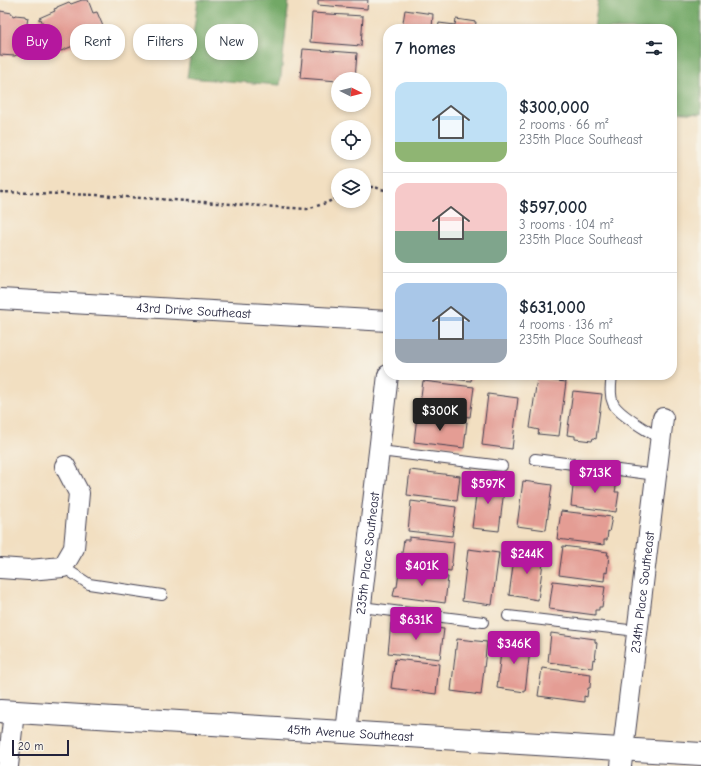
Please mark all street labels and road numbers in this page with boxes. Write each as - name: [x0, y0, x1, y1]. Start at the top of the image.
- street label: 43rd Drive Southeast: [136, 300, 253, 321]
- street label: 235th Place Southeast: [353, 490, 382, 615]
- street label: 234th Place Southeast: [628, 529, 657, 654]
- street label: 45th Avenue Southeast: [287, 722, 415, 744]

